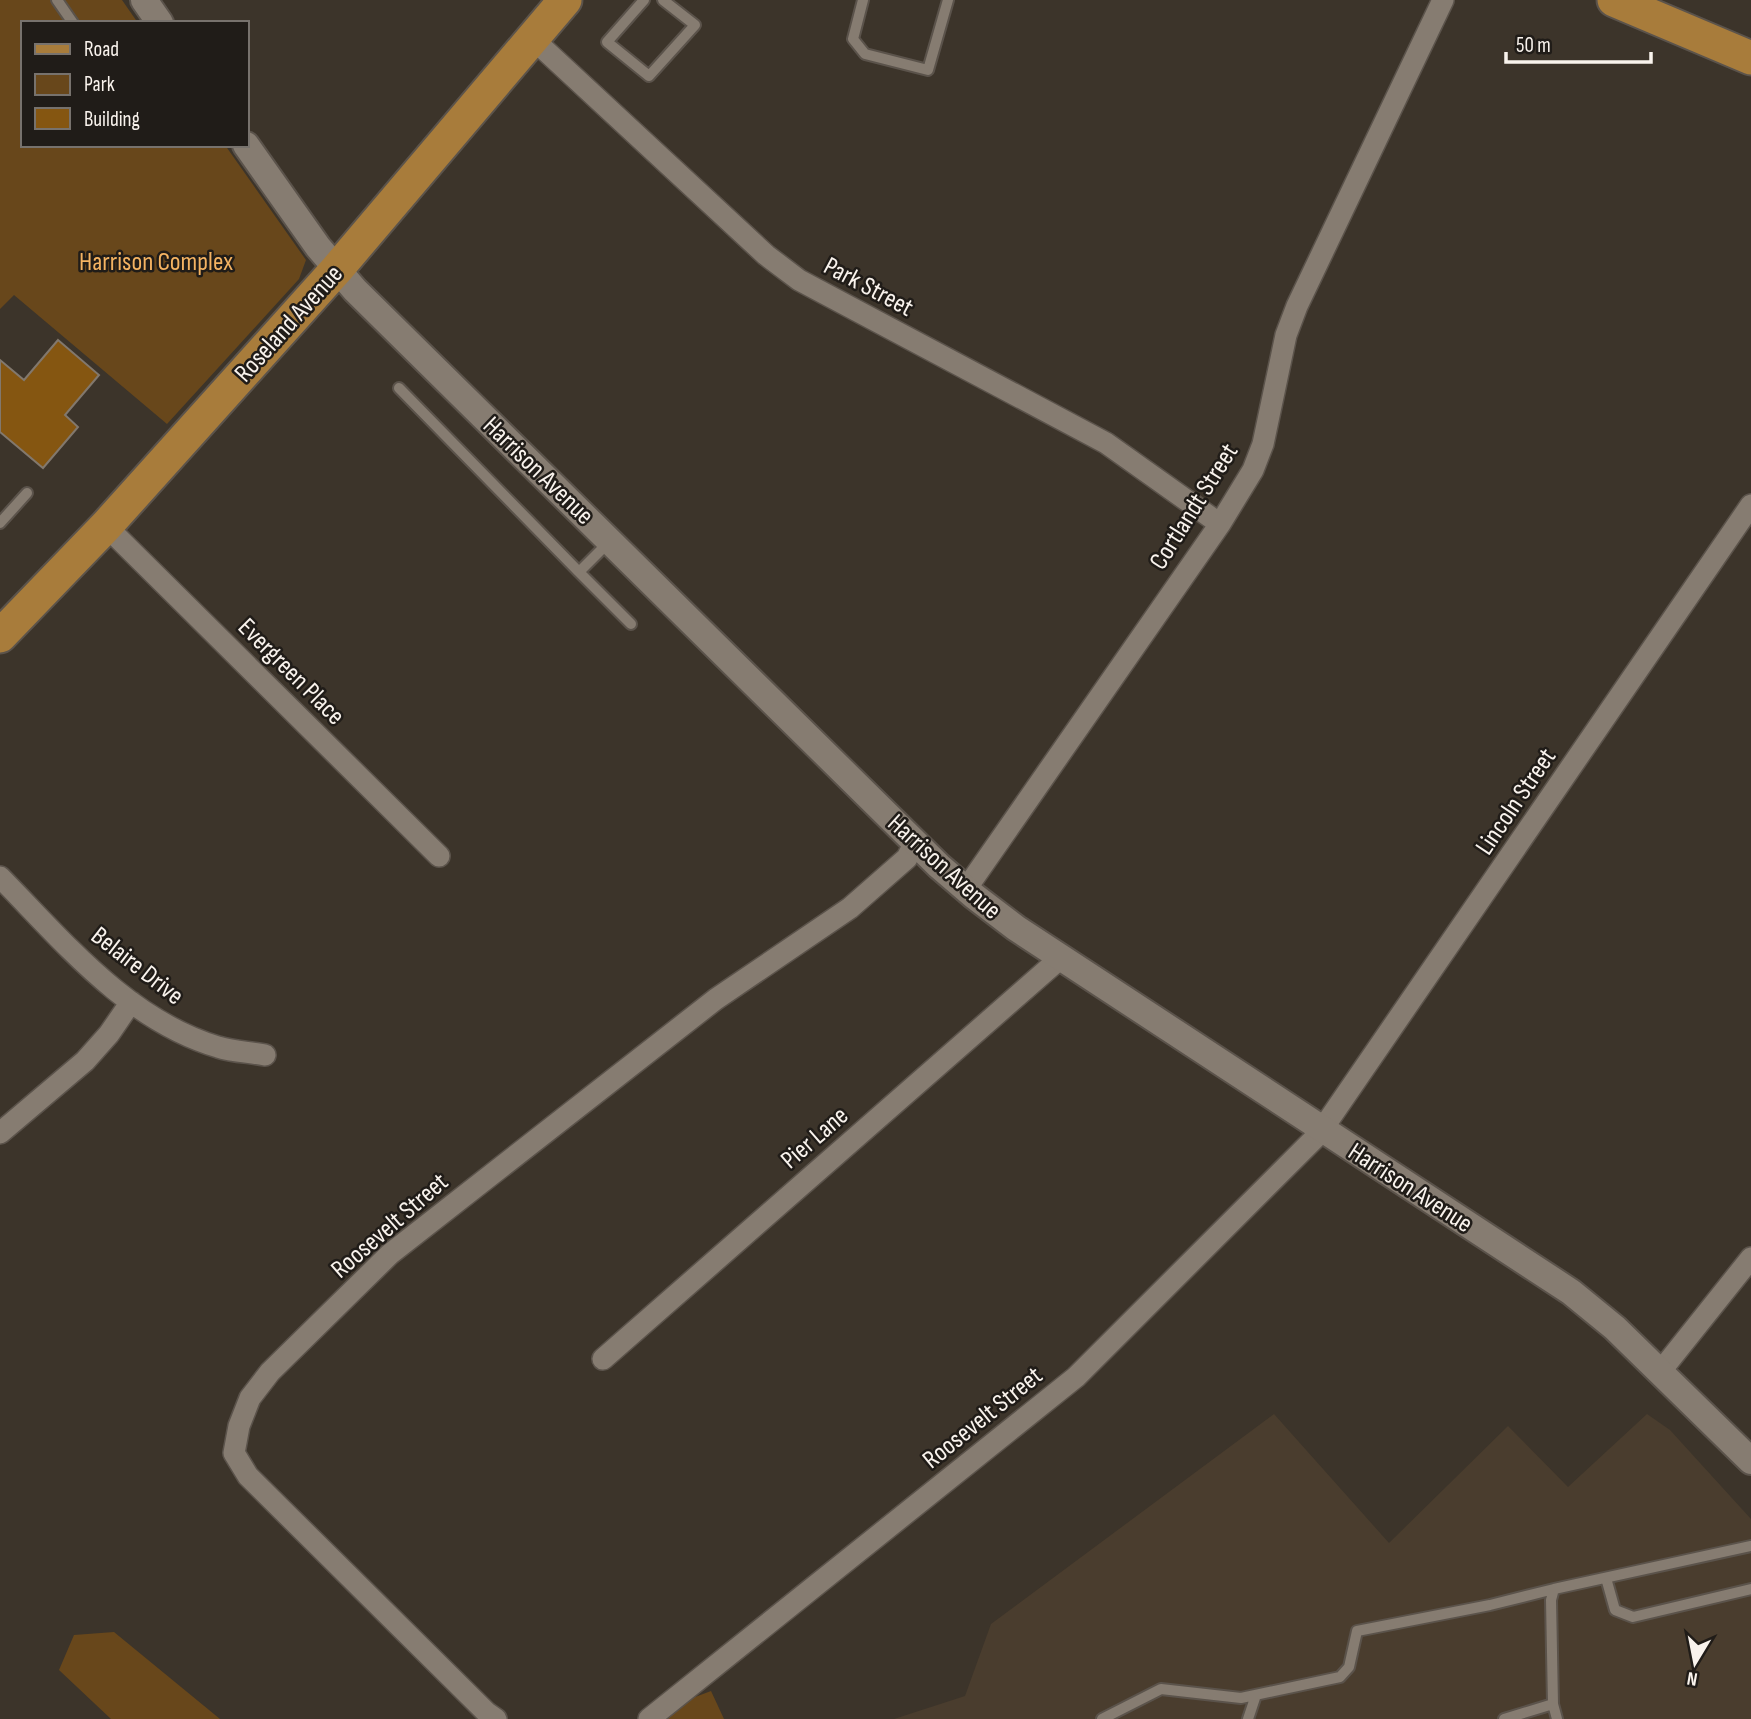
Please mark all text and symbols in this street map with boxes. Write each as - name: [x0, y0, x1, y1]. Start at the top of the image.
- legend: [21, 21, 248, 147]
- scale bar: [1506, 21, 1651, 65]
- text: 50 m: [1516, 33, 1551, 58]
- text: Road: [84, 37, 119, 62]
- text: Park: [84, 72, 115, 97]
- text: Building: [84, 107, 140, 132]
- park label: Harrison Complex: [79, 247, 233, 278]
- street label: Park Street: [818, 251, 918, 324]
- street label: Roseland Avenue: [228, 259, 350, 389]
- street label: Harrison Avenue: [476, 411, 600, 532]
- street label: Cortlandt Street: [1143, 438, 1245, 575]
- street label: Evergreen Place: [231, 612, 351, 732]
- street label: Lincoln Street: [1469, 743, 1563, 861]
- street label: Harrison Avenue: [881, 808, 1007, 926]
- street label: Belaire Drive: [85, 920, 189, 1012]
- street label: Pier Lane: [775, 1100, 855, 1176]
- street label: Harrison Avenue: [1342, 1137, 1478, 1240]
- street label: Roosevelt Street: [325, 1167, 455, 1285]
- street label: Roosevelt Street: [917, 1360, 1049, 1476]
- north arrow: [1660, 1628, 1730, 1698]
- text: N: [1685, 1666, 1699, 1690]

